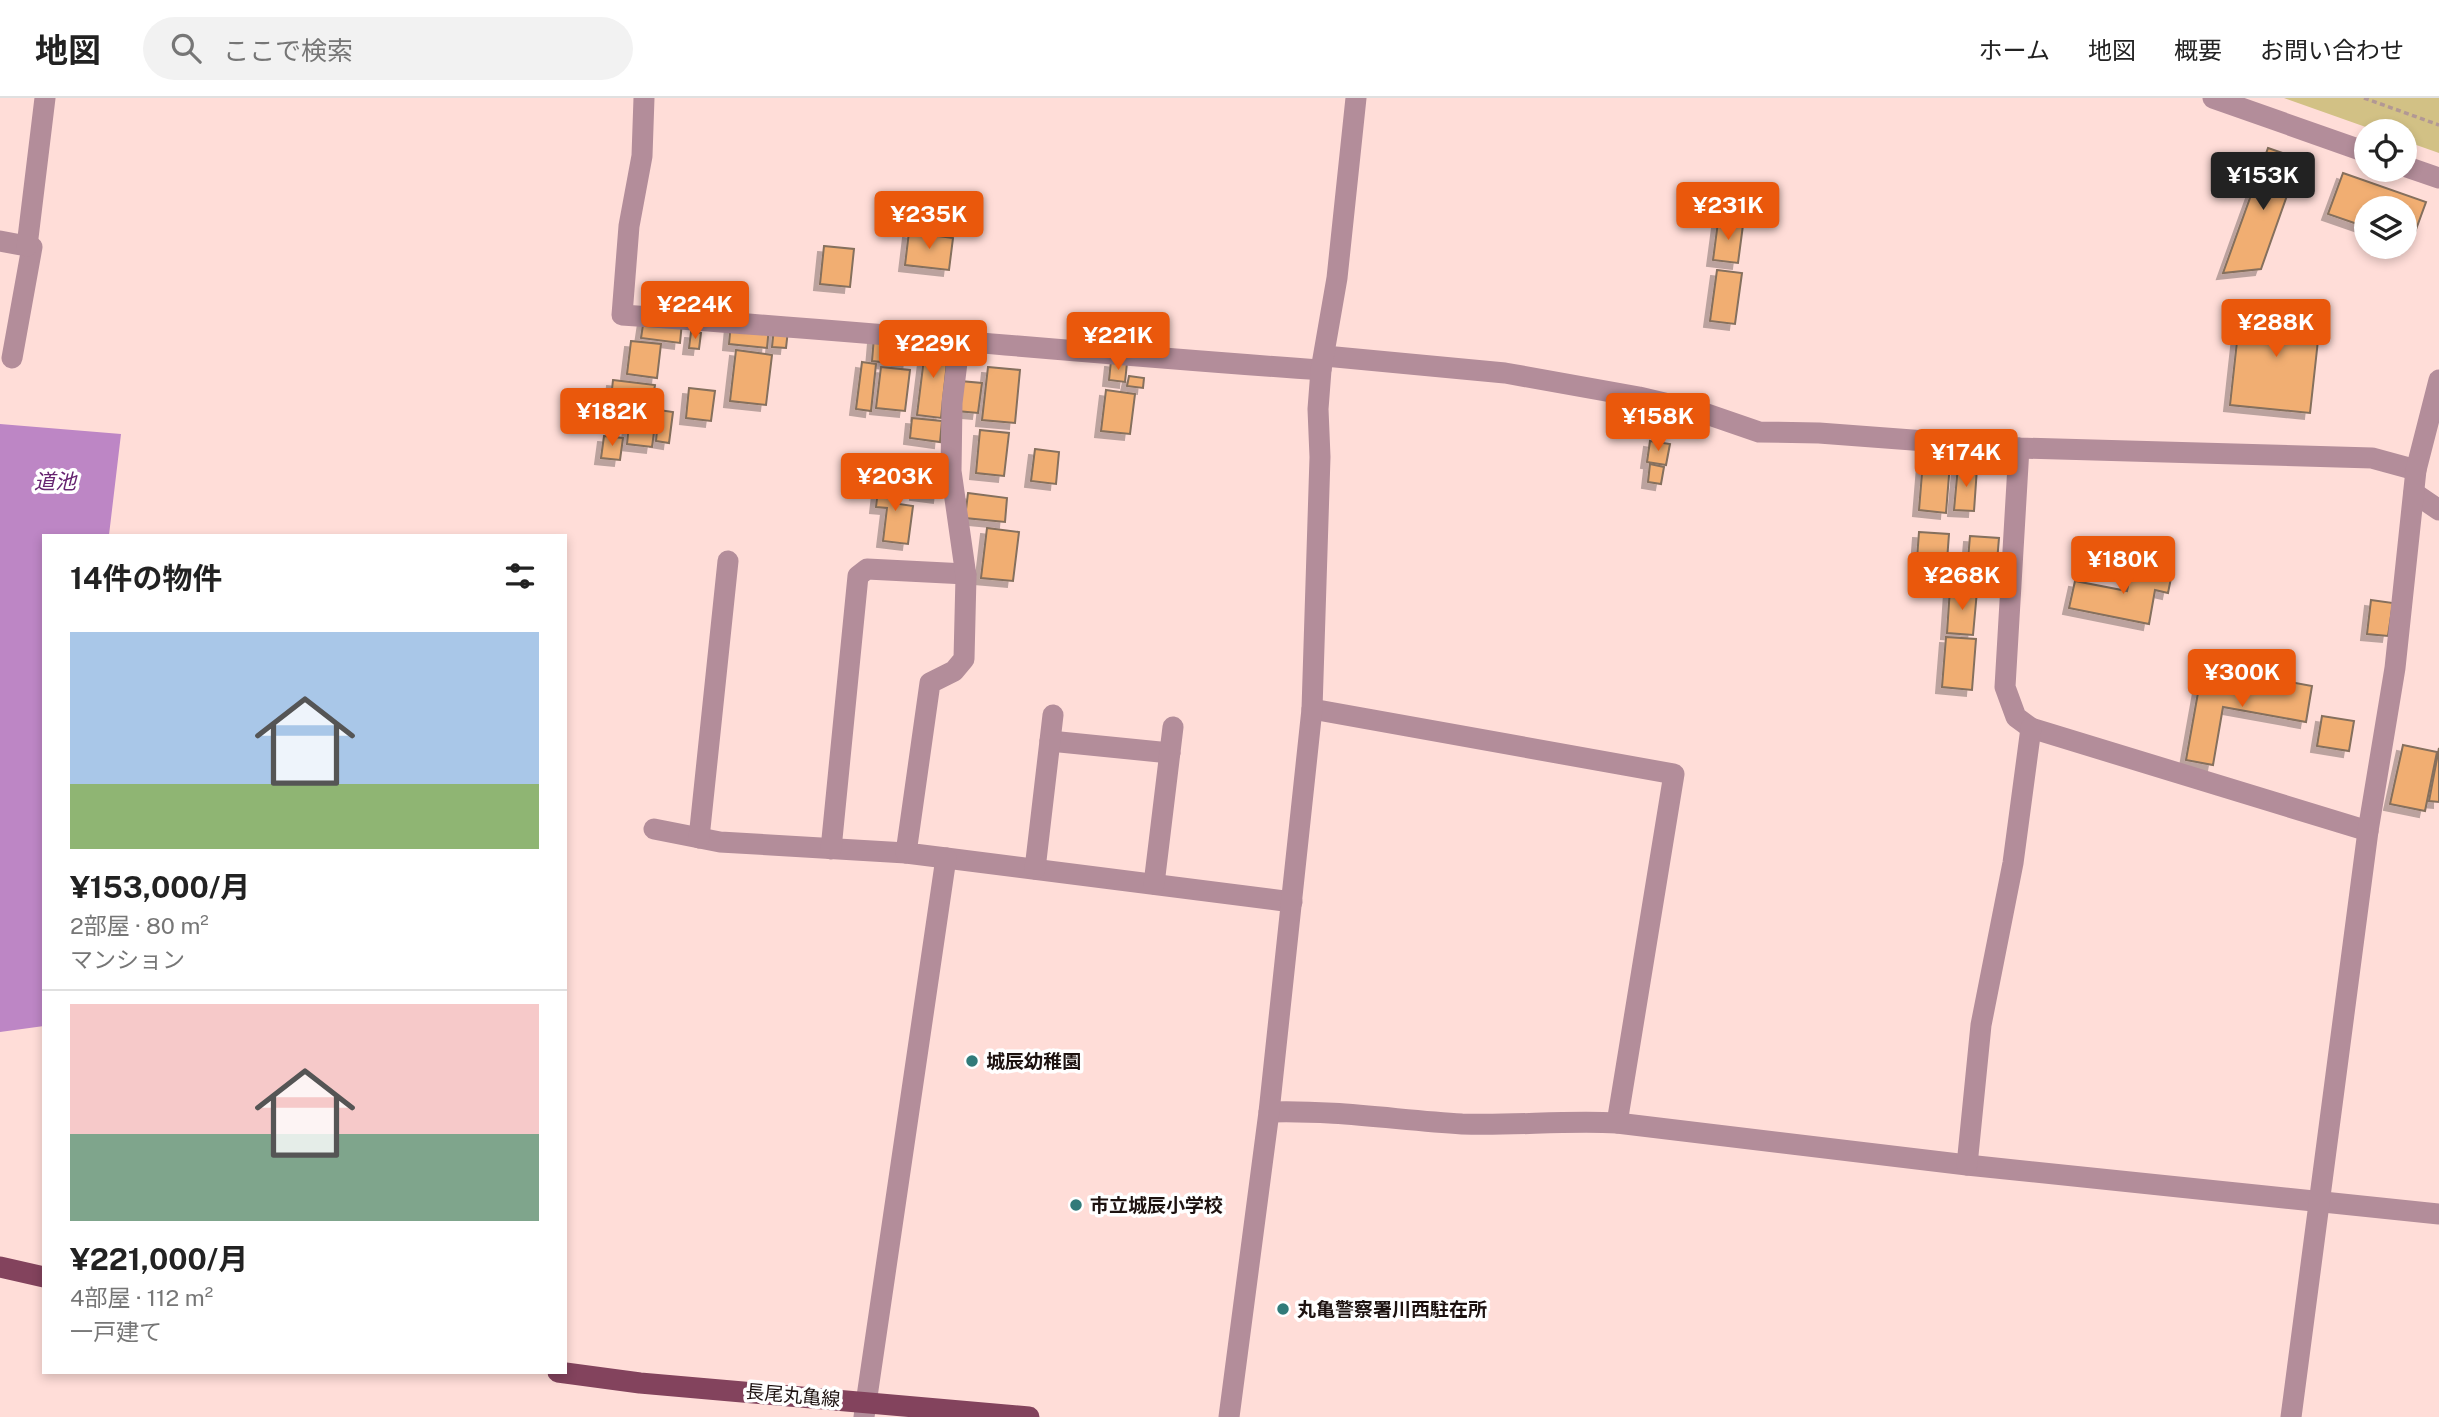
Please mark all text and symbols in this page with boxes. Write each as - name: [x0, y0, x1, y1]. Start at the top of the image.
- search box: [143, 17, 633, 80]
- icon: search: [167, 29, 205, 67]
- text: 地図: [35, 31, 101, 69]
- text: ここで検索: [223, 35, 353, 66]
- text: ホーム: [1979, 36, 2050, 64]
- text: 地図: [2088, 36, 2136, 64]
- text: 概要: [2174, 36, 2222, 64]
- text: お問い合わせ: [2260, 36, 2404, 64]
- map controls: [2354, 119, 2417, 259]
- button: locate: [2354, 119, 2417, 182]
- pin: ¥153K: [2214, 152, 2312, 212]
- text: ¥153K: [2227, 161, 2299, 188]
- pin: ¥231K: [1679, 183, 1777, 242]
- text: ¥231K: [1692, 191, 1764, 218]
- pin: ¥235K: [880, 192, 978, 251]
- button: layers: [2354, 196, 2417, 259]
- text: ¥235K: [890, 200, 968, 227]
- pin: ¥224K: [646, 282, 744, 341]
- text: ¥224K: [657, 290, 733, 317]
- pin: ¥288K: [2227, 300, 2325, 359]
- text: ¥288K: [2237, 308, 2315, 335]
- pin: ¥221K: [1069, 313, 1167, 372]
- pin: ¥229K: [884, 320, 982, 380]
- text: ¥221K: [1083, 321, 1153, 348]
- text: ¥229K: [895, 329, 971, 356]
- pin: ¥182K: [563, 388, 661, 448]
- pin: ¥158K: [1609, 394, 1707, 453]
- text: ¥182K: [576, 397, 648, 424]
- text: ¥158K: [1622, 402, 1694, 429]
- pin: ¥174K: [1917, 430, 2015, 489]
- text: ¥174K: [1931, 438, 2001, 465]
- pin: ¥203K: [846, 454, 944, 513]
- text: ¥203K: [857, 462, 933, 489]
- water label: 道池: [34, 469, 78, 494]
- pin: ¥180K: [2074, 536, 2172, 596]
- text: ¥180K: [2087, 545, 2159, 572]
- pin: ¥268K: [1913, 552, 2011, 612]
- icon: filters: [501, 557, 539, 595]
- text: 14件の物件: [70, 560, 223, 596]
- text: ¥268K: [1924, 561, 2000, 588]
- pin: ¥300K: [2193, 650, 2291, 709]
- text: ¥300K: [2204, 658, 2280, 685]
- icon: home: [242, 678, 368, 804]
- text: ¥153,000/月: [70, 869, 250, 905]
- text: 2部屋 · 80 m²: [70, 912, 209, 939]
- text: マンション: [70, 946, 185, 973]
- icon: home: [242, 1050, 368, 1176]
- place label: 城辰幼稚園: [986, 1050, 1081, 1072]
- marker: 城辰幼稚園: [964, 1053, 980, 1069]
- place label: 市立城辰小学校: [1090, 1194, 1223, 1216]
- marker: 市立城辰小学校: [1068, 1197, 1084, 1213]
- text: ¥221,000/月: [70, 1241, 248, 1277]
- text: 4部屋 · 112 m²: [70, 1284, 213, 1311]
- place label: 丸亀警察署川西駐在所: [1297, 1298, 1487, 1320]
- marker: 丸亀警察署川西駐在所: [1275, 1301, 1291, 1317]
- text: 一戸建て: [70, 1318, 162, 1345]
- street label: 長尾丸亀線: [745, 1380, 841, 1410]

